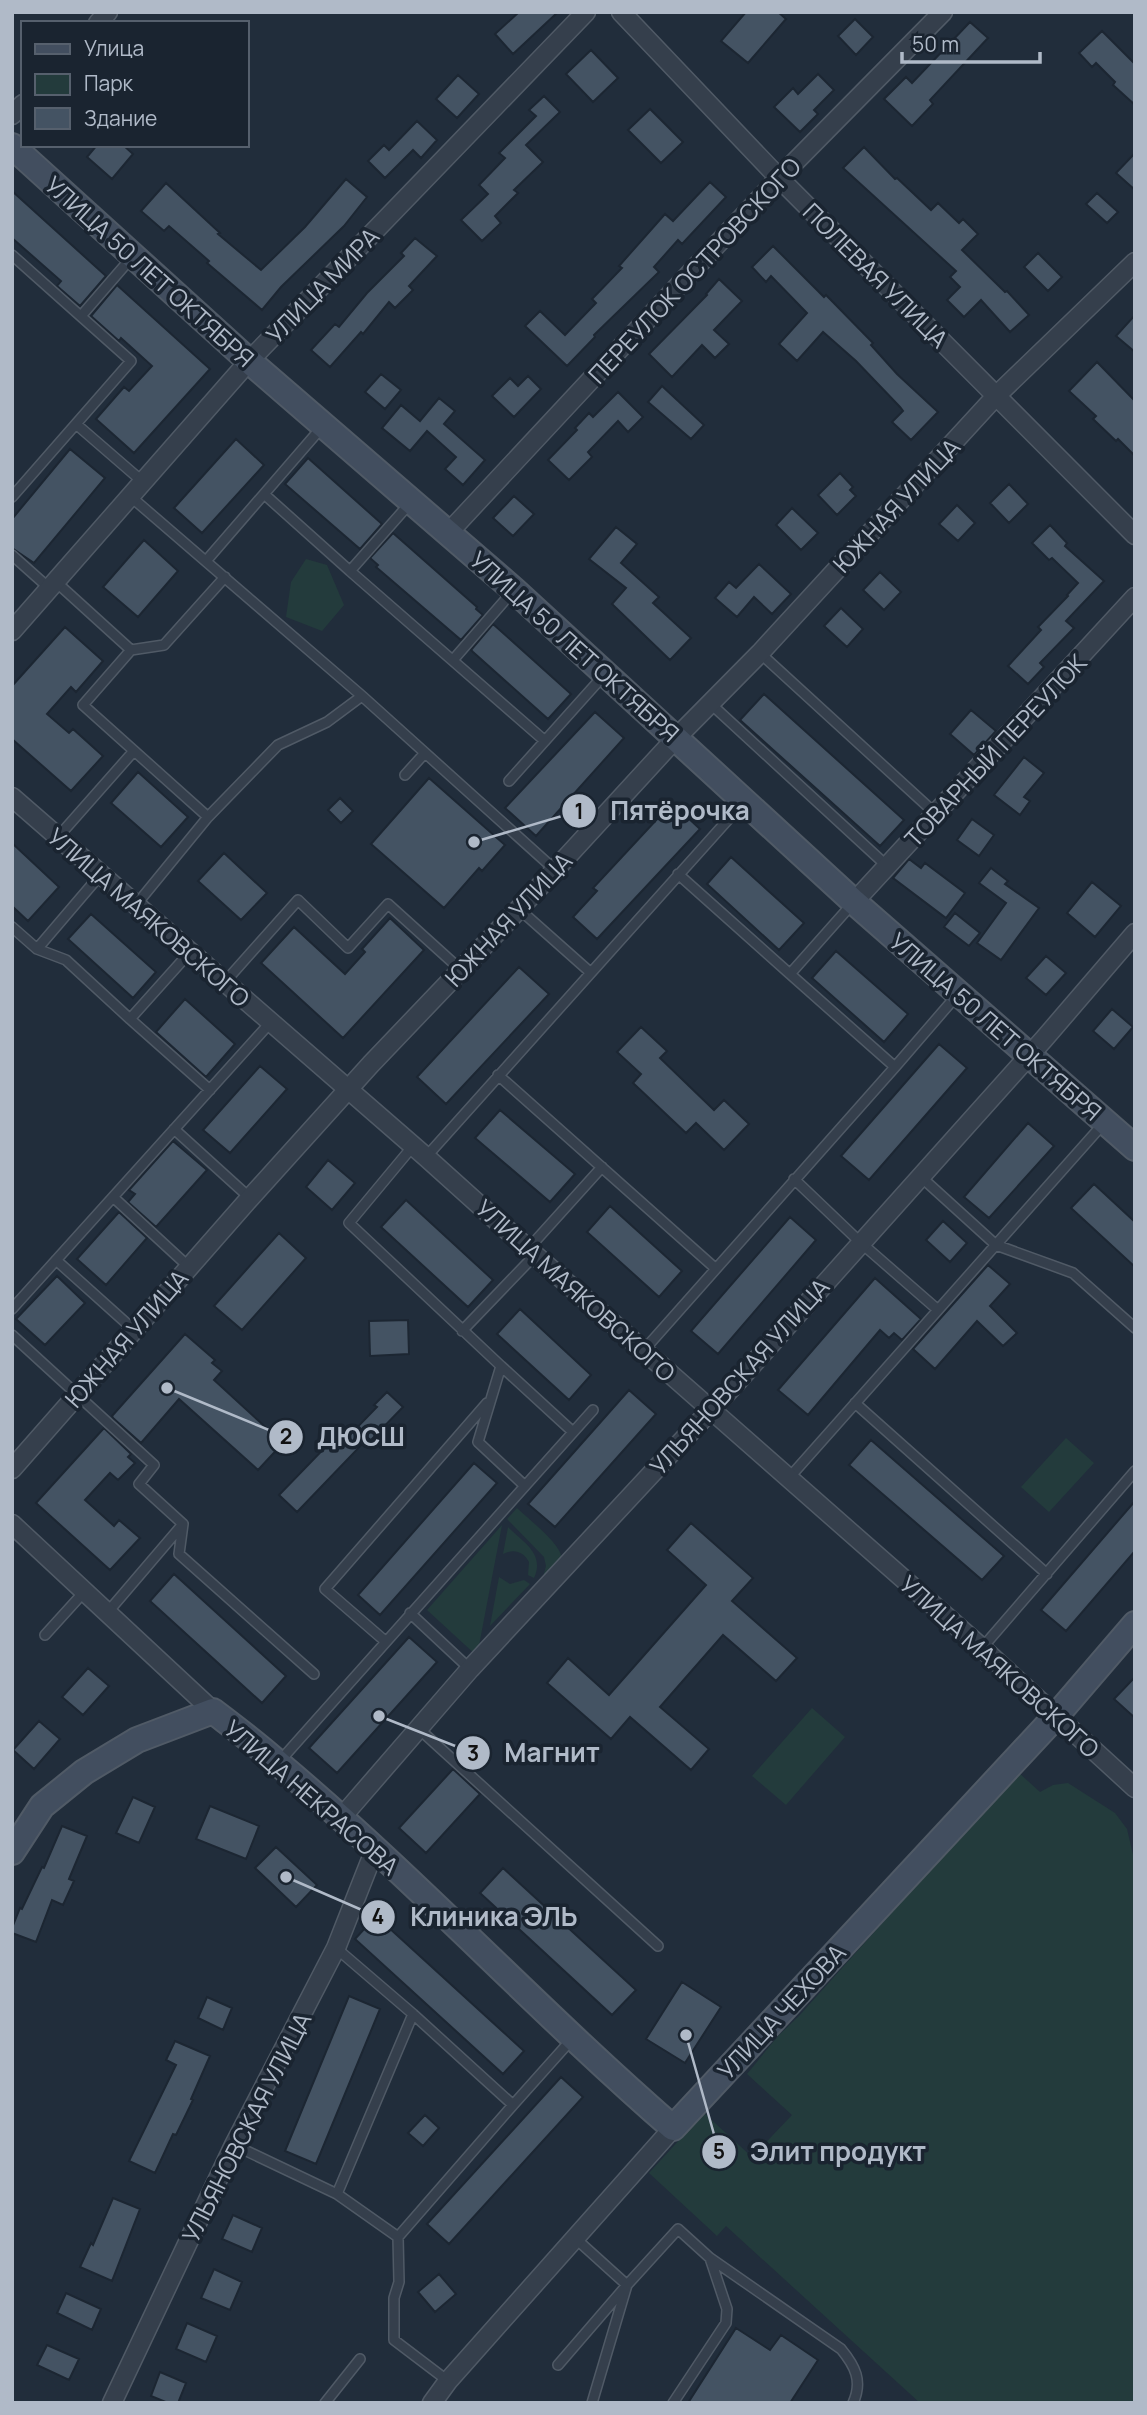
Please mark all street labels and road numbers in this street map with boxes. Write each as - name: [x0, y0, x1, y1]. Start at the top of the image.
- street label: ПЕРЕУЛОК ОСТРОВСКОГО: [580, 150, 808, 390]
- street label: УЛИЦА 50 ЛЕТ ОКТЯБРЯ: [38, 168, 262, 374]
- street label: ПОЛЕВАЯ УЛИЦА: [796, 195, 956, 355]
- street label: УЛИЦА МИРА: [258, 220, 386, 350]
- street label: ЮЖНАЯ УЛИЦА: [825, 431, 967, 579]
- street label: УЛИЦА 50 ЛЕТ ОКТЯБРЯ: [463, 543, 687, 749]
- street label: ТОВАРНЫЙ ПЕРЕУЛОК: [897, 646, 1094, 854]
- street label: УЛИЦА МАЯКОВСКОГО: [41, 820, 257, 1014]
- street label: ЮЖНАЯ УЛИЦА: [437, 845, 579, 993]
- street label: УЛИЦА 50 ЛЕТ ОКТЯБРЯ: [883, 925, 1109, 1127]
- street label: УЛИЦА МАЯКОВСКОГО: [469, 1191, 683, 1389]
- street label: ЮЖНАЯ УЛИЦА: [57, 1262, 195, 1414]
- street label: УЛЬЯНОВСКАЯ УЛИЦА: [642, 1271, 836, 1481]
- street label: УЛИЦА МАЯКОВСКОГО: [893, 1567, 1107, 1765]
- street label: УЛИЦА НЕКРАСОВА: [218, 1712, 406, 1882]
- street label: УЛИЦА ЧЕХОВА: [710, 1936, 852, 2086]
- street label: УЛЬЯНОВСКАЯ УЛИЦА: [174, 2006, 318, 2248]

